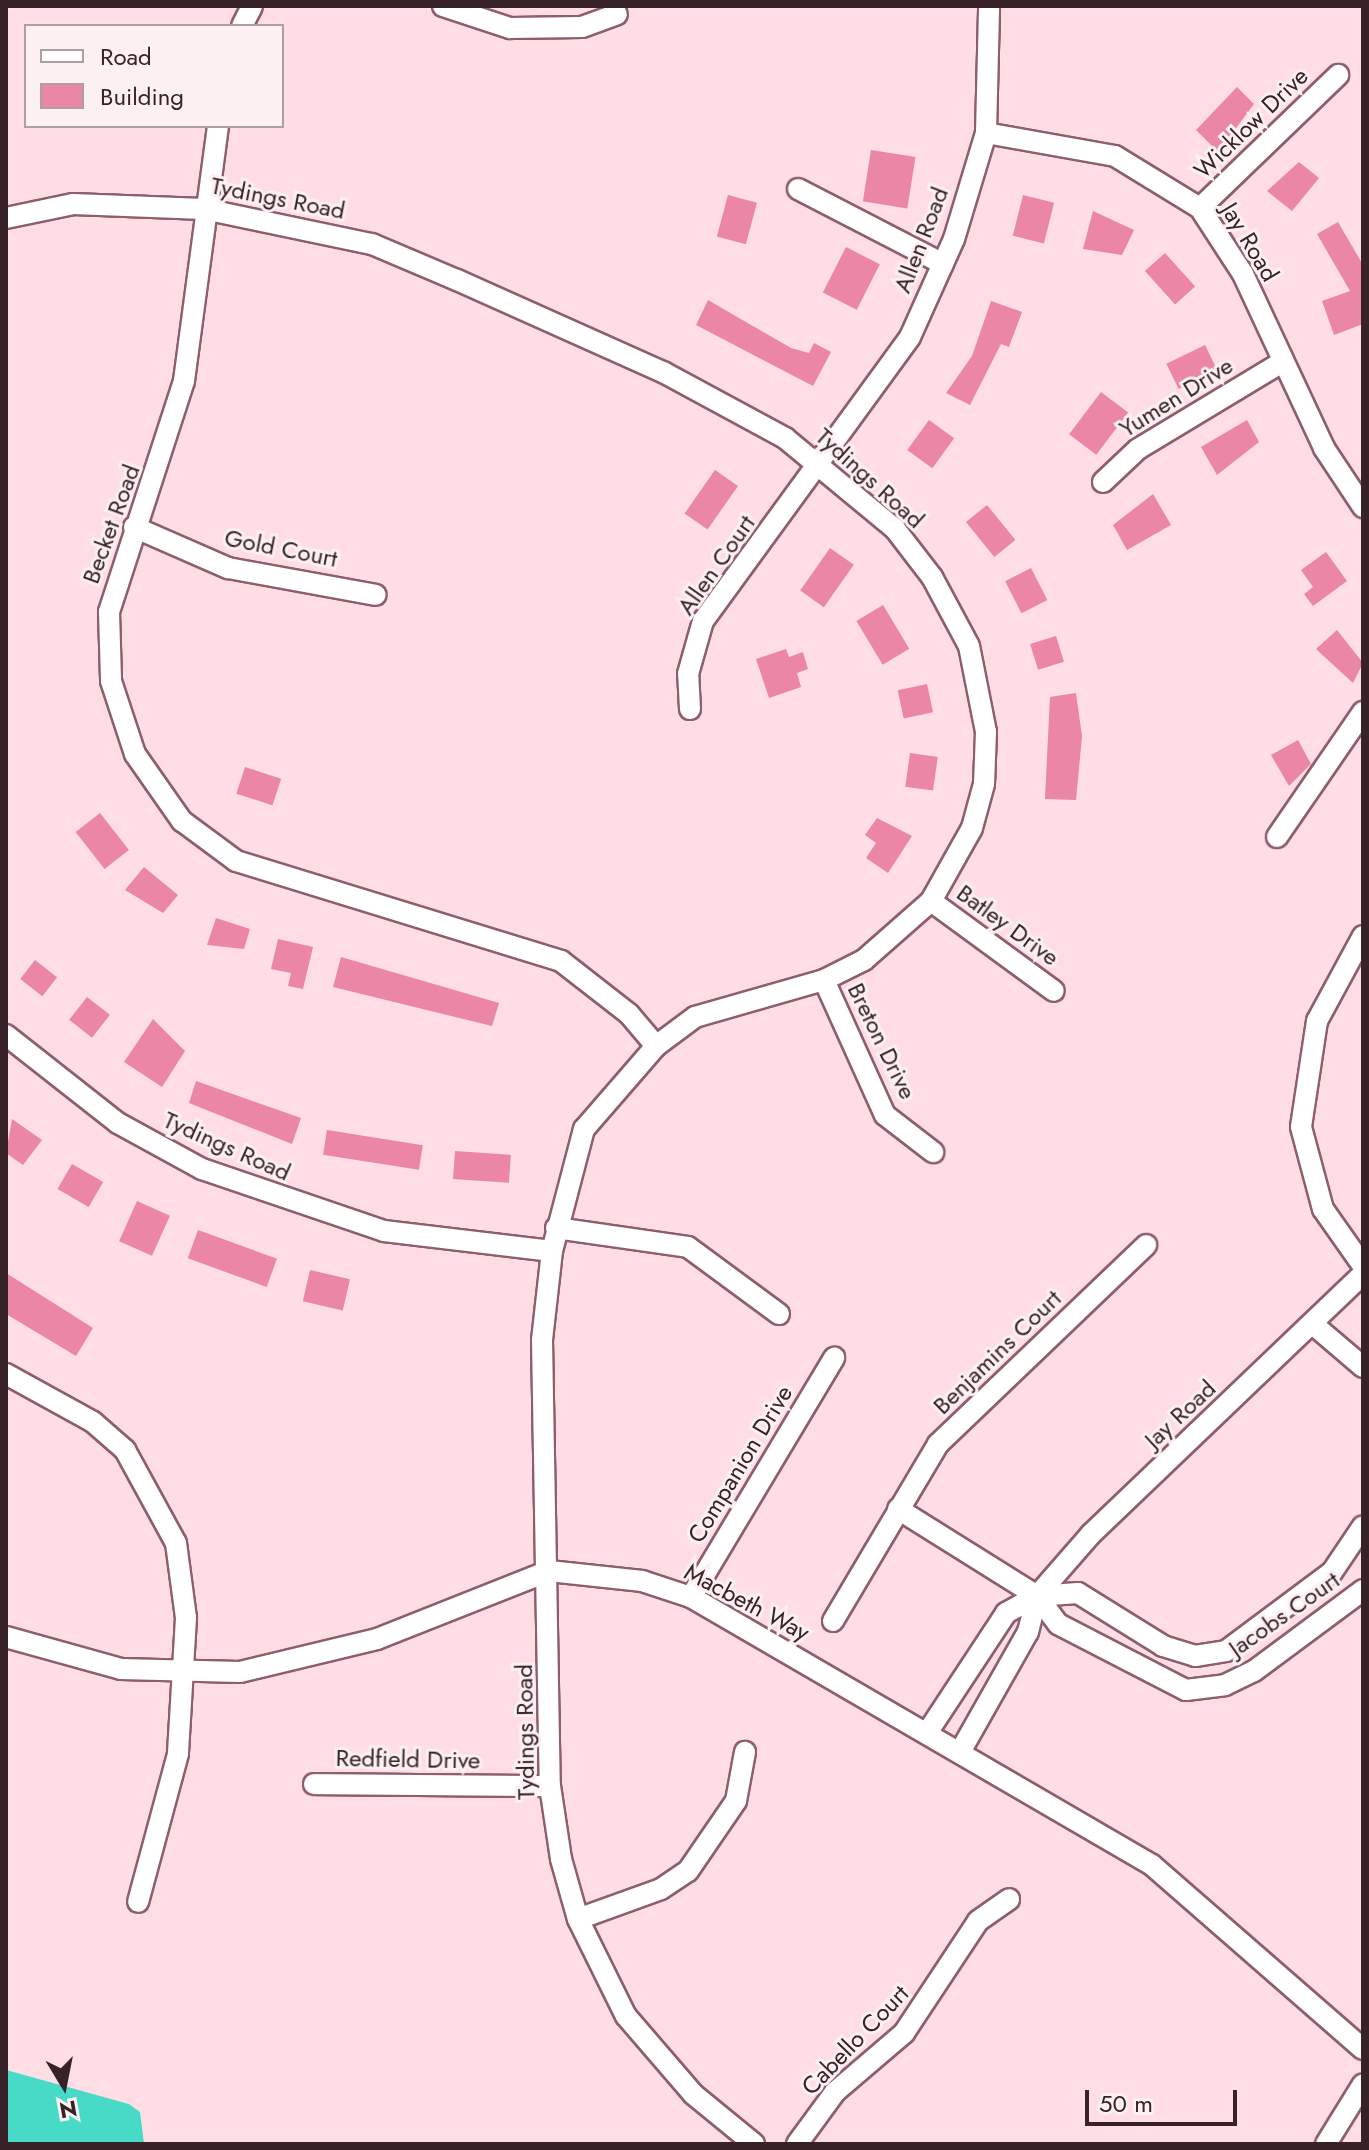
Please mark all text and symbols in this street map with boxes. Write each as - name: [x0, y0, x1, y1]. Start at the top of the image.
- legend: [24, 24, 284, 128]
- text: Road: [100, 39, 152, 74]
- street label: Wicklow Drive: [1188, 62, 1314, 184]
- text: Building: [100, 79, 184, 114]
- street label: Tydings Road: [209, 171, 347, 225]
- street label: Allen Road: [888, 183, 954, 297]
- street label: Jay Road: [1215, 197, 1285, 287]
- street label: Yumen Drive: [1114, 351, 1238, 443]
- street label: Tydings Road: [810, 422, 930, 534]
- street label: Becket Road: [76, 461, 146, 587]
- street label: Allen Court: [671, 510, 761, 620]
- street label: Gold Court: [222, 523, 340, 573]
- street label: Batley Drive: [951, 878, 1065, 972]
- street label: Breton Drive: [842, 978, 922, 1104]
- street label: Tydings Road: [159, 1105, 295, 1187]
- street label: Benjamins Court: [927, 1284, 1067, 1420]
- street label: Jay Road: [1138, 1374, 1222, 1454]
- street label: Companion Drive: [682, 1380, 798, 1548]
- street label: Macbeth Way: [680, 1557, 814, 1647]
- street label: Jacobs Court: [1223, 1565, 1345, 1663]
- street label: Tydings Road: [509, 1664, 541, 1800]
- street label: Redfield Drive: [335, 1743, 481, 1775]
- street label: Cabello Court: [795, 1979, 915, 2101]
- north arrow: [24, 2046, 104, 2126]
- scale bar: [1089, 2074, 1241, 2124]
- text: 50 m: [1099, 2086, 1153, 2121]
- text: N: [57, 2092, 80, 2127]

